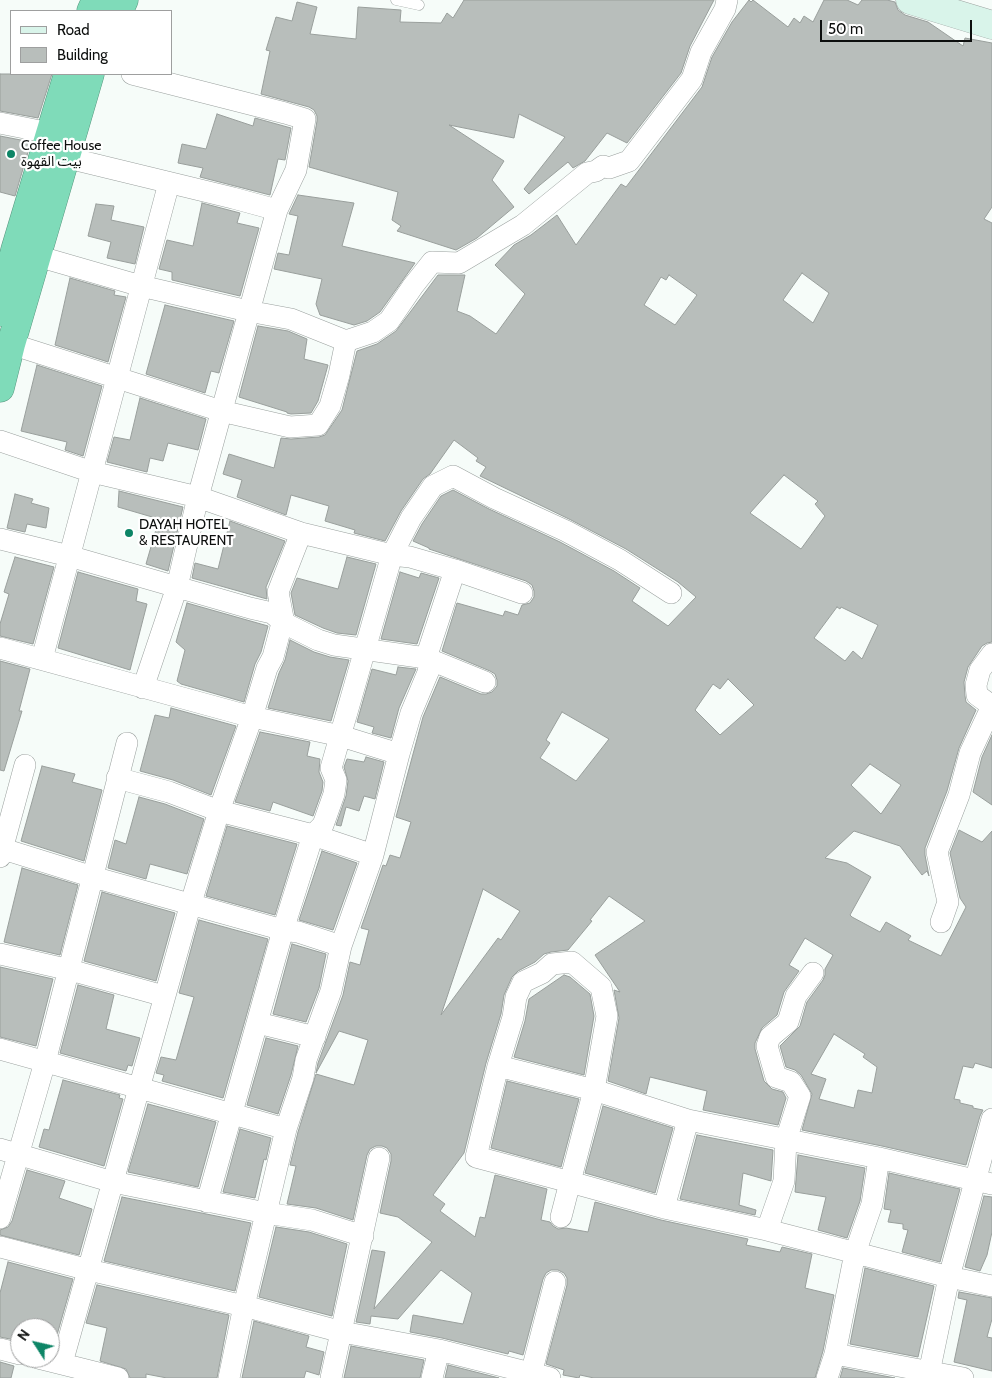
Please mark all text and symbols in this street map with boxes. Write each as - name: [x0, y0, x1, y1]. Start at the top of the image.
- legend: [10, 10, 172, 75]
- scale bar: [822, 10, 974, 42]
- text: 50 m: [828, 20, 863, 38]
- text: Road: [57, 21, 90, 39]
- text: Building: [57, 46, 108, 64]
- place label: Coffee House بيت القهوة: [21, 138, 101, 170]
- marker: Coffee House بيت القهوة: [5, 148, 17, 160]
- place label: DAYAH HOTEL & RESTAURENT: [139, 517, 234, 550]
- marker: DAYAH HOTEL & RESTAURENT: [123, 527, 135, 539]
- north arrow: [10, 1318, 60, 1368]
- text: N: [13, 1326, 34, 1344]

